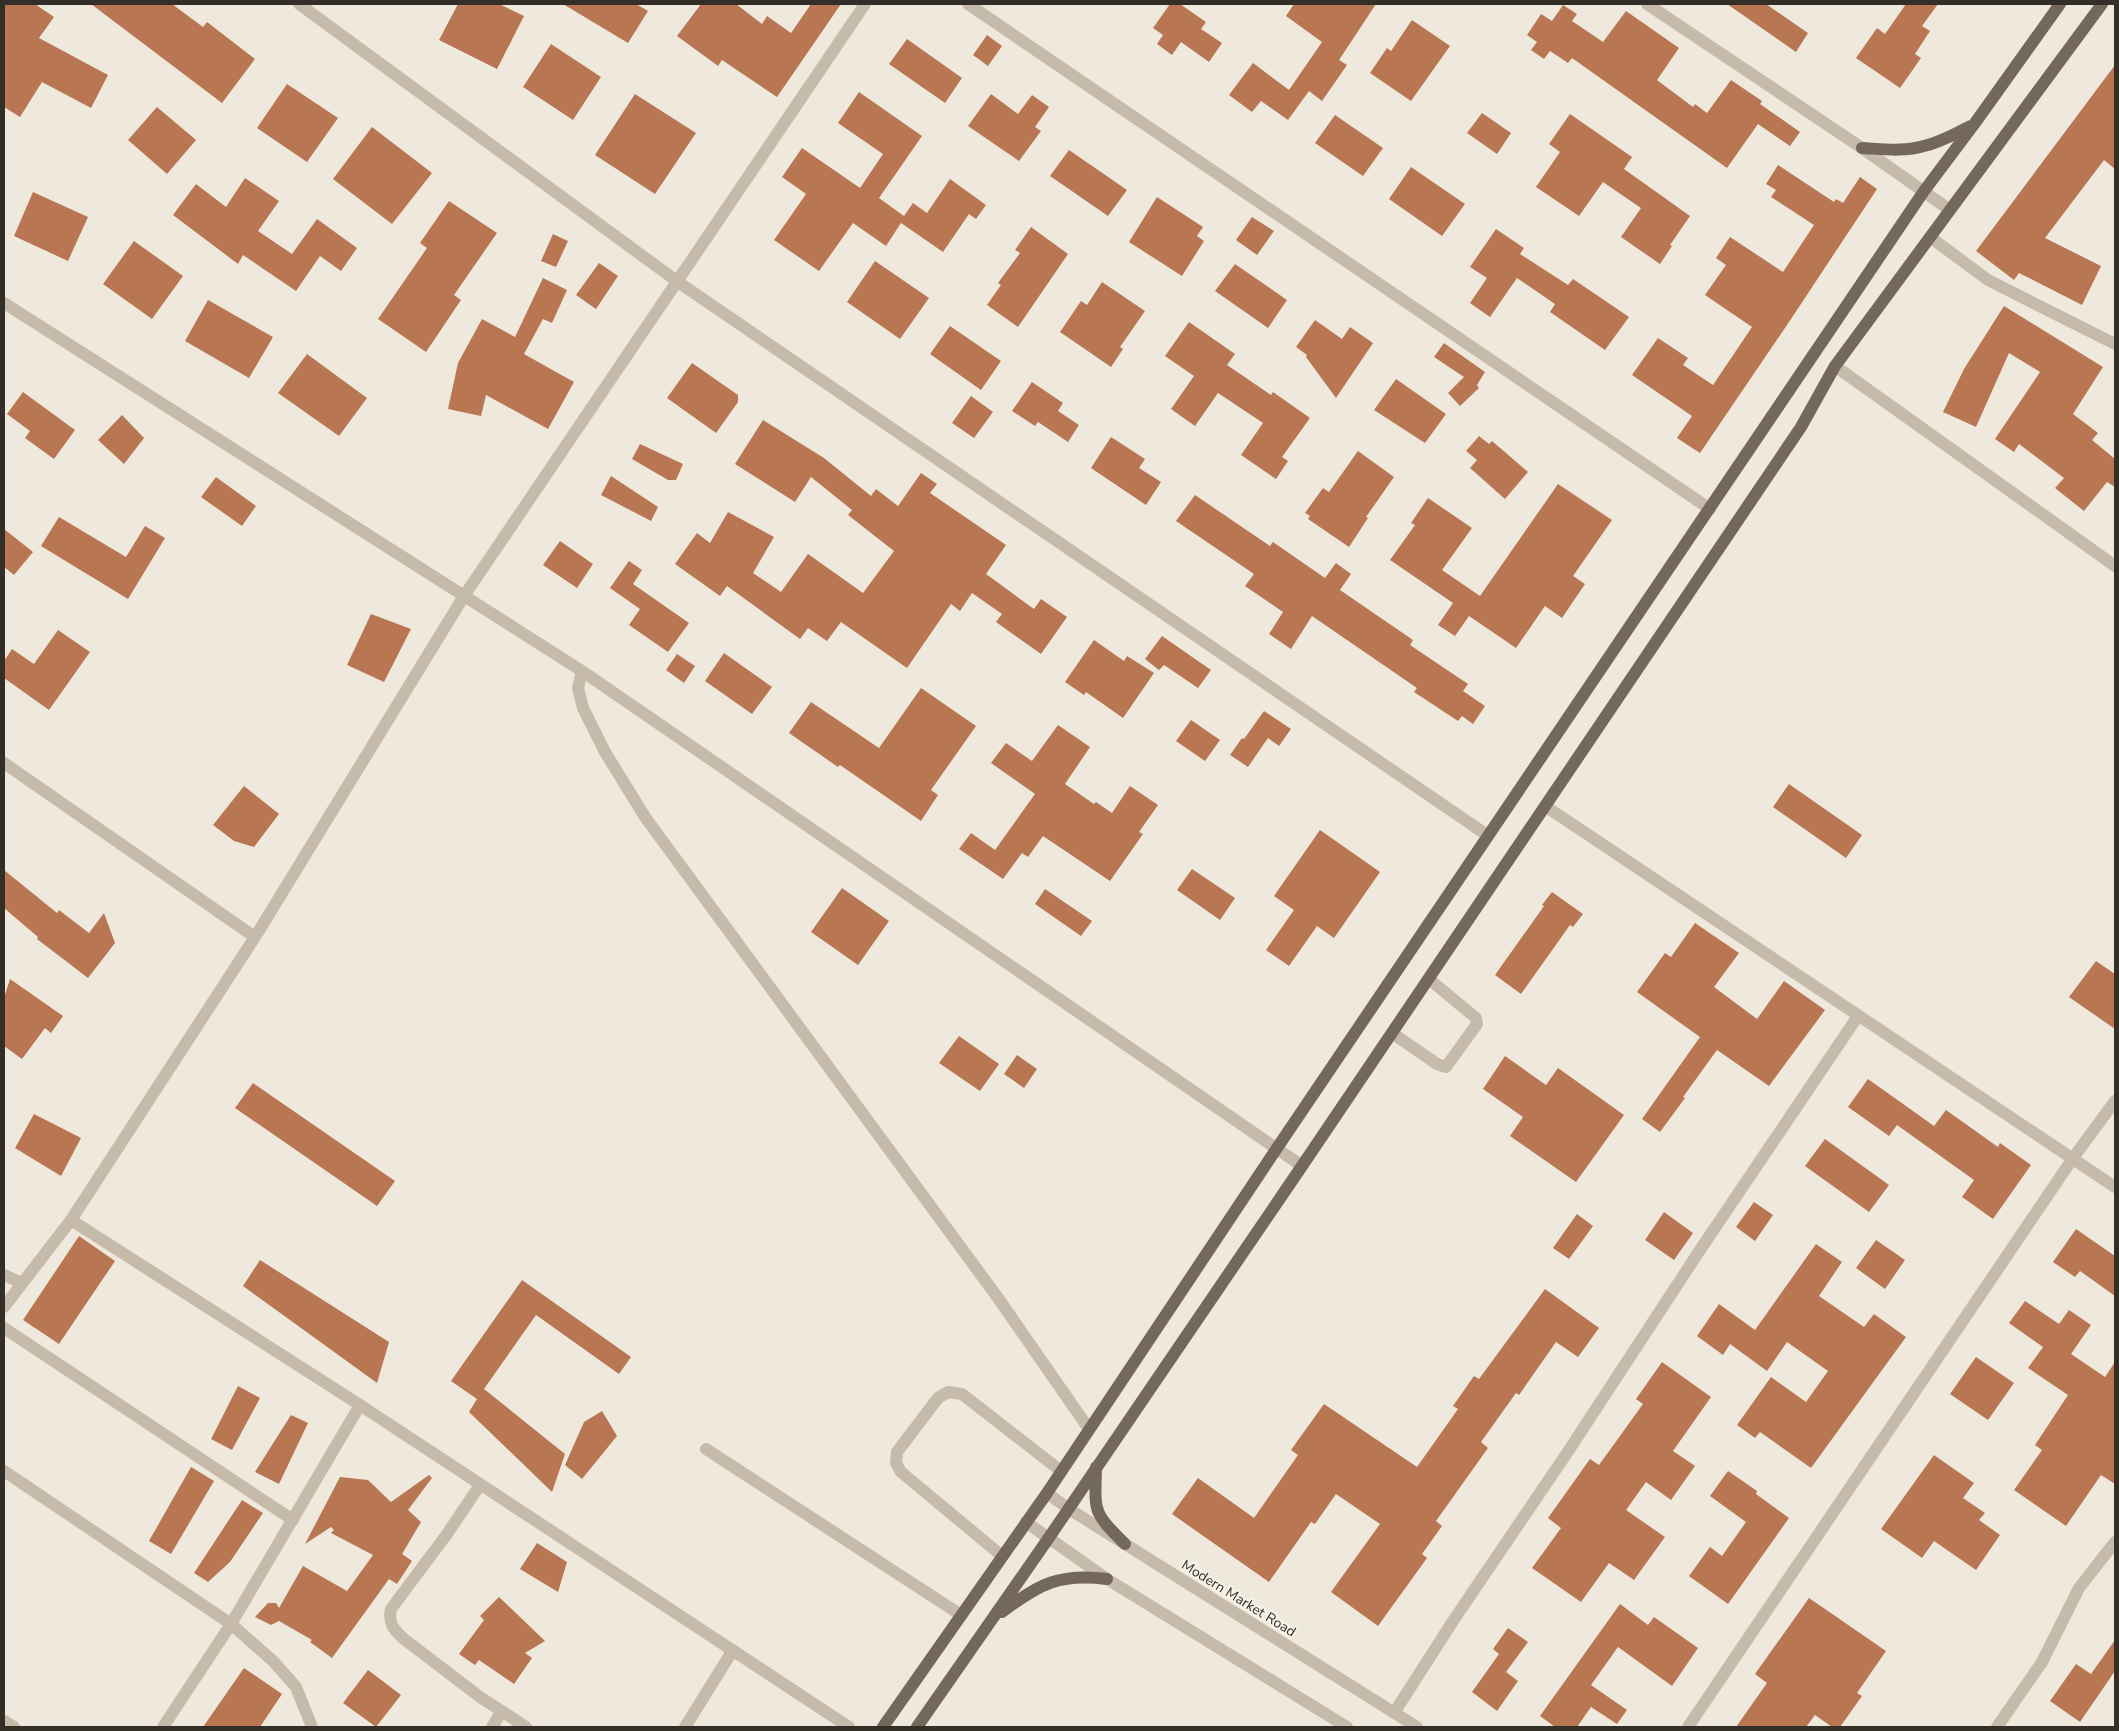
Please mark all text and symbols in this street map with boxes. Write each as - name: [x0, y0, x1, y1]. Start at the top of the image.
- street label: Modern Market Road: [1178, 1555, 1300, 1641]

